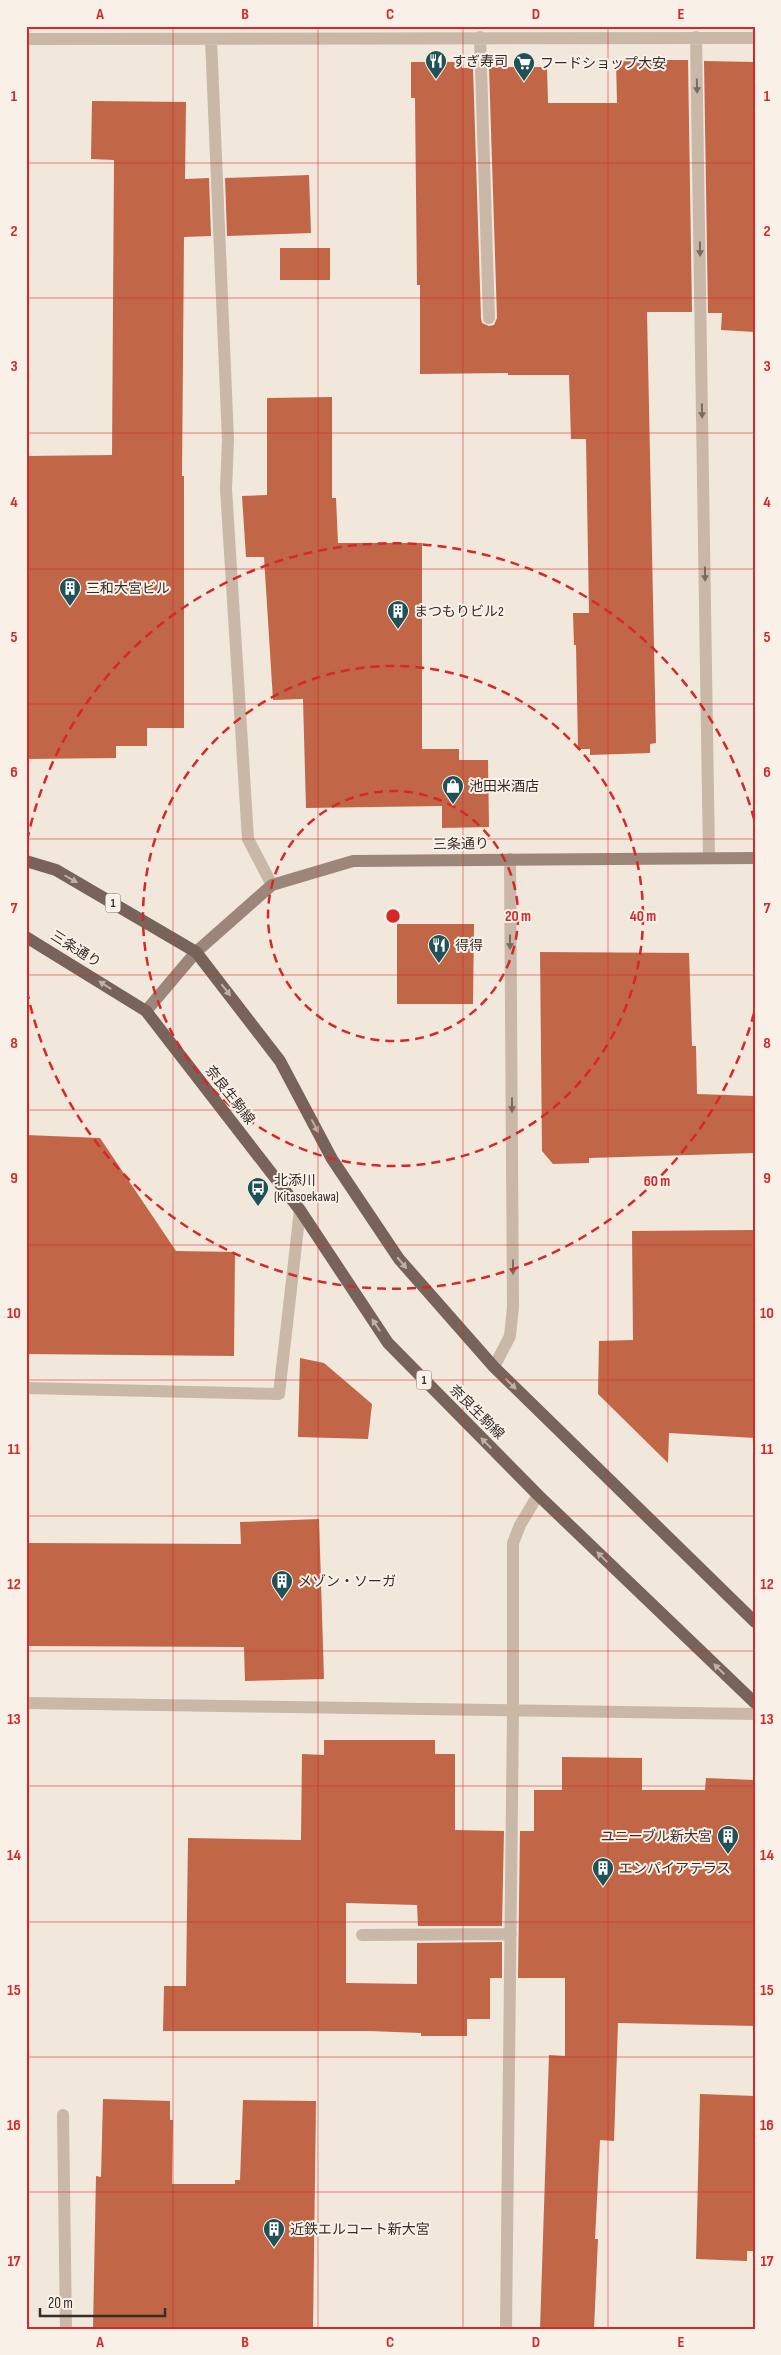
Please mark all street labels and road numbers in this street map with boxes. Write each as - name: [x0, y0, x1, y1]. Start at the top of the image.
- street label: 三条通り: [433, 835, 489, 853]
- road number: 1: [106, 894, 120, 912]
- street label: 三条通り: [48, 927, 104, 971]
- street label: 奈良生駒線: [202, 1062, 258, 1128]
- road number: 1: [416, 1370, 432, 1390]
- street label: 奈良生駒線: [446, 1381, 508, 1443]

